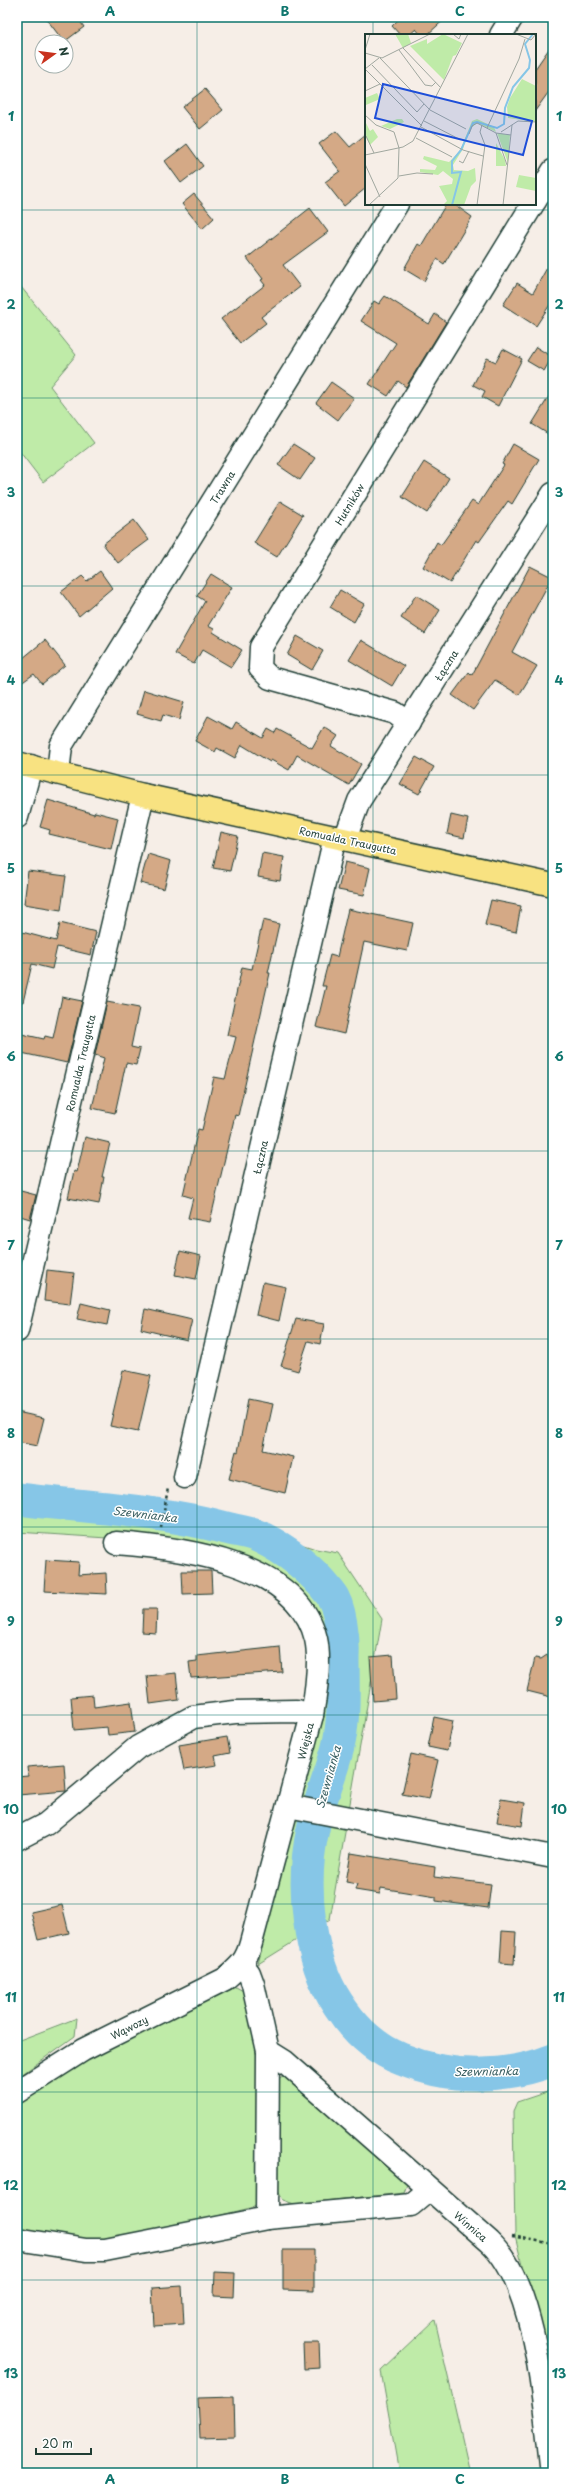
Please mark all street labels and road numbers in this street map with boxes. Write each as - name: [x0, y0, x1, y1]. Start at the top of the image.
- street label: Trawna: [206, 467, 239, 507]
- street label: Hutników: [331, 480, 368, 528]
- street label: Łączna: [431, 646, 462, 684]
- street label: Romualda Traugutta: [298, 822, 399, 858]
- street label: Romualda Traugutta: [62, 1012, 99, 1113]
- street label: Łączna: [249, 1138, 271, 1175]
- street label: Wiejska: [293, 1720, 317, 1761]
- street label: Wąwozy: [108, 2011, 151, 2044]
- street label: Winnica: [451, 2207, 491, 2245]

